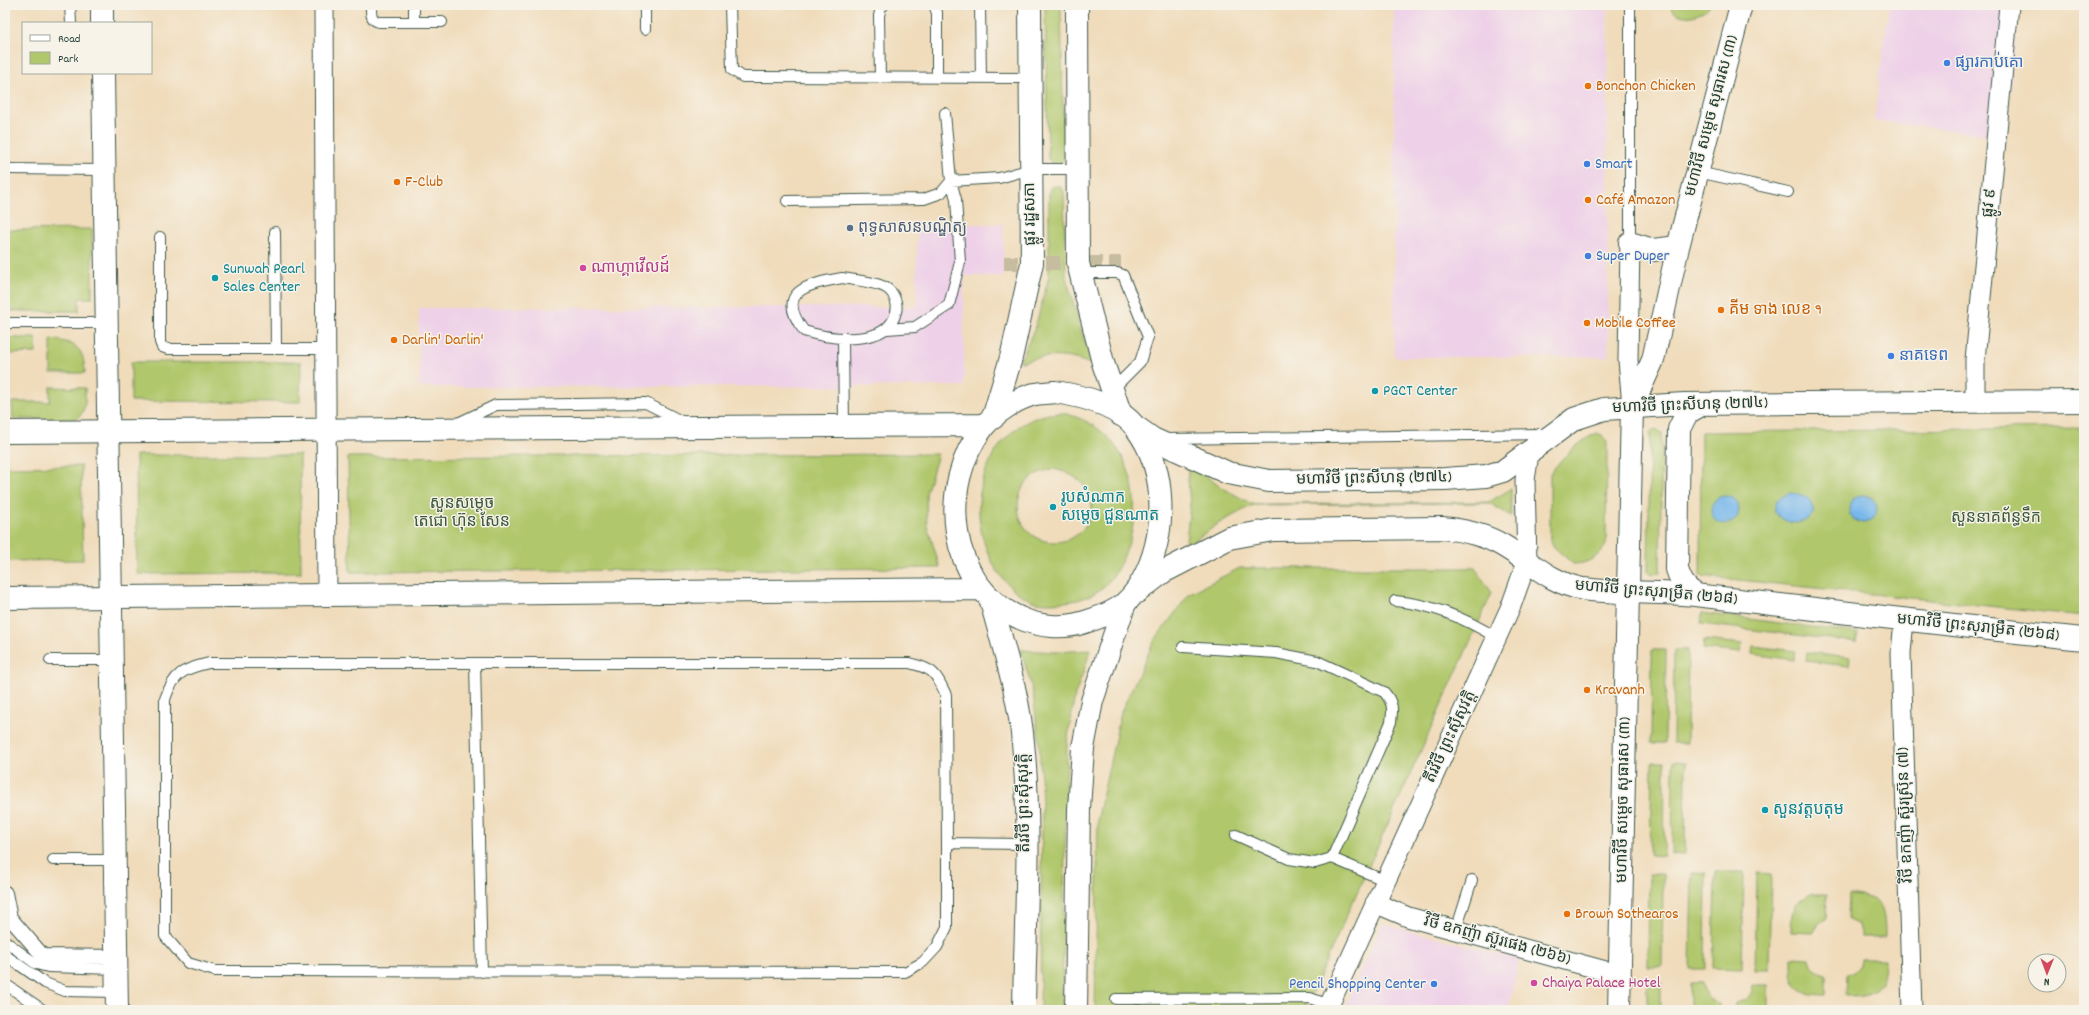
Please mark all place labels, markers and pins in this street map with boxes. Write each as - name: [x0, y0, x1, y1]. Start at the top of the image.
- place label: ផ្សារកាប់គោ: [1955, 51, 2023, 75]
- marker: ផ្សារកាប់គោ: [1942, 58, 1952, 68]
- place label: Bonchon Chicken: [1596, 75, 1696, 98]
- marker: Bonchon Chicken: [1583, 81, 1593, 91]
- place label: Smart: [1595, 153, 1632, 176]
- marker: Smart: [1582, 159, 1592, 169]
- place label: F-Club: [405, 171, 443, 194]
- marker: F-Club: [392, 177, 402, 187]
- place label: Café Amazon: [1596, 189, 1675, 212]
- marker: Café Amazon: [1583, 195, 1593, 205]
- place label: ពុទ្ធសាសនបណ្ឌិត្យ: [858, 217, 967, 240]
- marker: ពុទ្ធសាសនបណ្ឌិត្យ: [845, 223, 855, 233]
- place label: Super Duper: [1596, 245, 1670, 268]
- marker: Super Duper: [1583, 251, 1593, 261]
- place label: ណាហ្គាវើលដ៍: [591, 254, 670, 280]
- place label: Sunwah Pearl Sales Center: [223, 258, 305, 299]
- marker: ណាហ្គាវើលដ៍: [578, 263, 588, 273]
- marker: Sunwah Pearl Sales Center: [210, 273, 220, 283]
- place label: គីម ទាង លេខ 9: [1729, 298, 1822, 322]
- marker: គីម ទាង លេខ 9: [1716, 305, 1726, 315]
- place label: Mobile Coffee: [1595, 312, 1676, 335]
- marker: Mobile Coffee: [1582, 318, 1592, 328]
- place label: Darlin' Darlin': [402, 329, 484, 352]
- marker: Darlin' Darlin': [389, 335, 399, 345]
- place label: នាគទេព: [1899, 345, 1948, 368]
- marker: នាគទេព: [1886, 351, 1896, 361]
- place label: PGCT Center: [1383, 380, 1458, 403]
- marker: PGCT Center: [1370, 386, 1380, 396]
- place label: រូបសំណាក សម្ដេច ជួនណាត: [1060, 486, 1159, 528]
- marker: រូបសំណាក សម្ដេច ជួនណាត: [1048, 502, 1058, 512]
- place label: Kravanh: [1595, 679, 1645, 702]
- marker: Kravanh: [1582, 685, 1592, 695]
- place label: សួនវត្តបតុម: [1773, 799, 1844, 822]
- marker: សួនវត្តបតុម: [1760, 805, 1770, 815]
- place label: Brown Sothearos: [1575, 903, 1679, 926]
- marker: Brown Sothearos: [1562, 909, 1572, 919]
- place label: Chaiya Palace Hotel: [1542, 972, 1661, 995]
- place label: Pencil Shopping Center: [1289, 973, 1426, 996]
- marker: Chaiya Palace Hotel: [1529, 978, 1539, 988]
- marker: Pencil Shopping Center: [1429, 979, 1439, 989]

